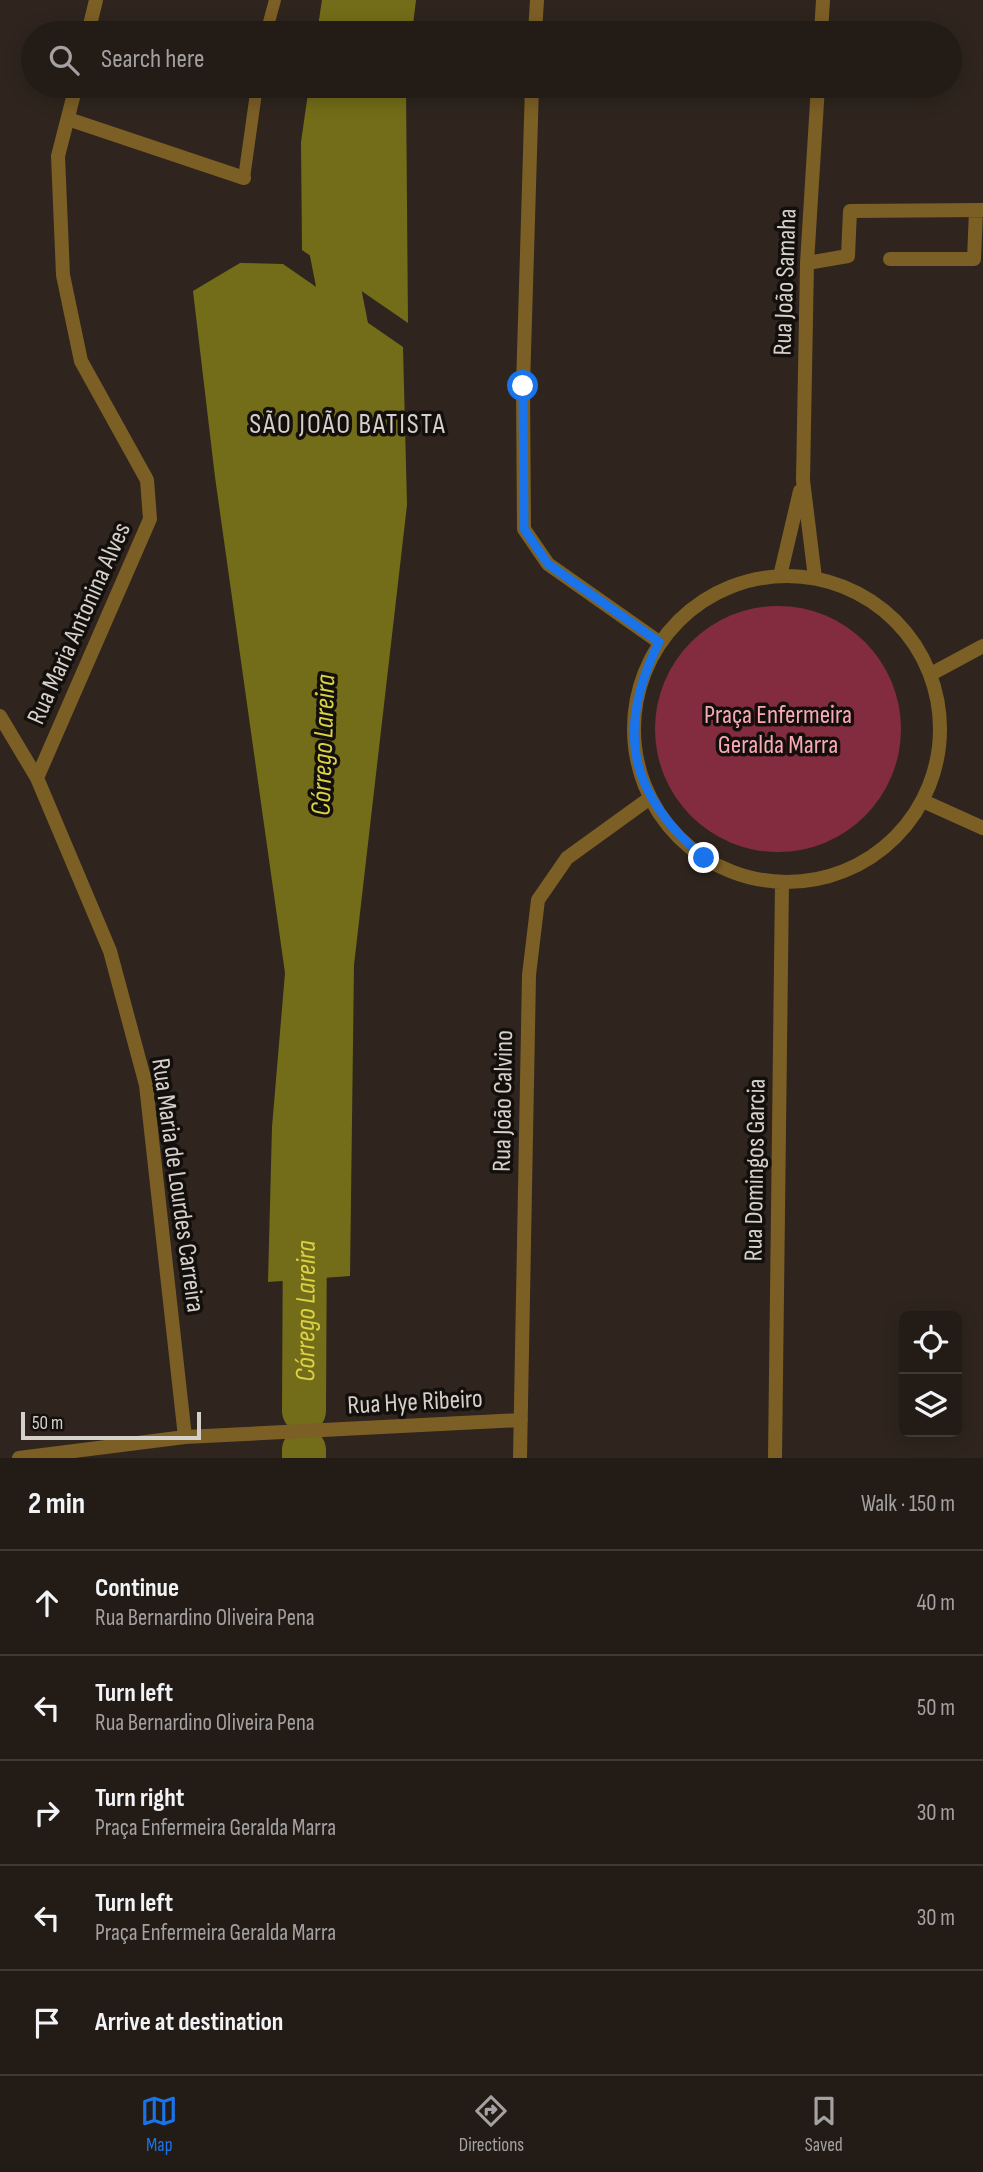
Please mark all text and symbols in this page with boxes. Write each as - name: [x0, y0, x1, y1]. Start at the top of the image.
- search box: [21, 21, 962, 98]
- icon: search: [45, 41, 83, 79]
- text: Search here: [101, 44, 204, 75]
- street label: Rua João Samaha: [767, 208, 804, 356]
- route start: [507, 370, 538, 401]
- district label: SÃO JOÃO BATISTA: [249, 408, 447, 441]
- street label: Rua Maria Antonina Alves: [21, 518, 138, 729]
- water label: Córrego Lareira: [305, 673, 342, 816]
- park label: Praça Enfermeira Geralda Marra: [704, 700, 852, 761]
- route end: [688, 842, 719, 873]
- street label: Rua João Calvino: [487, 1030, 520, 1172]
- street label: Rua Maria de Lourdes Carreira: [144, 1056, 211, 1314]
- street label: Rua Domingos Garcia: [738, 1078, 773, 1262]
- water label: Córrego Lareira: [289, 1240, 323, 1382]
- map controls: [899, 1311, 962, 1437]
- button: locate: [899, 1311, 962, 1374]
- button: layers: [899, 1374, 962, 1437]
- street label: Rua Hye Ribeiro: [347, 1383, 484, 1422]
- scale bar: [21, 1409, 201, 1441]
- text: 50 m: [32, 1412, 63, 1435]
- text: 2 min: [28, 1486, 85, 1522]
- text: Walk · 150 m: [861, 1490, 955, 1518]
- text: Continue: [95, 1573, 179, 1604]
- icon: ahead: [28, 1584, 66, 1622]
- text: 40 m: [917, 1589, 955, 1617]
- text: Rua Bernardino Oliveira Pena: [95, 1604, 315, 1632]
- text: Turn left: [95, 1678, 173, 1709]
- icon: left: [28, 1689, 66, 1727]
- text: 50 m: [917, 1694, 955, 1722]
- text: Rua Bernardino Oliveira Pena: [95, 1709, 315, 1737]
- text: Turn right: [95, 1783, 184, 1814]
- icon: right: [28, 1794, 66, 1832]
- text: 30 m: [917, 1799, 955, 1827]
- text: Praça Enfermeira Geralda Marra: [95, 1814, 336, 1842]
- text: Turn left: [95, 1888, 173, 1919]
- icon: left: [28, 1899, 66, 1937]
- text: 30 m: [917, 1904, 955, 1932]
- text: Praça Enfermeira Geralda Marra: [95, 1919, 336, 1947]
- icon: arrive: [28, 2004, 66, 2042]
- text: Arrive at destination: [95, 2007, 283, 2038]
- tab: Map: [140, 2092, 178, 2157]
- tab: Directions: [459, 2092, 524, 2157]
- tab: Saved: [805, 2092, 843, 2157]

